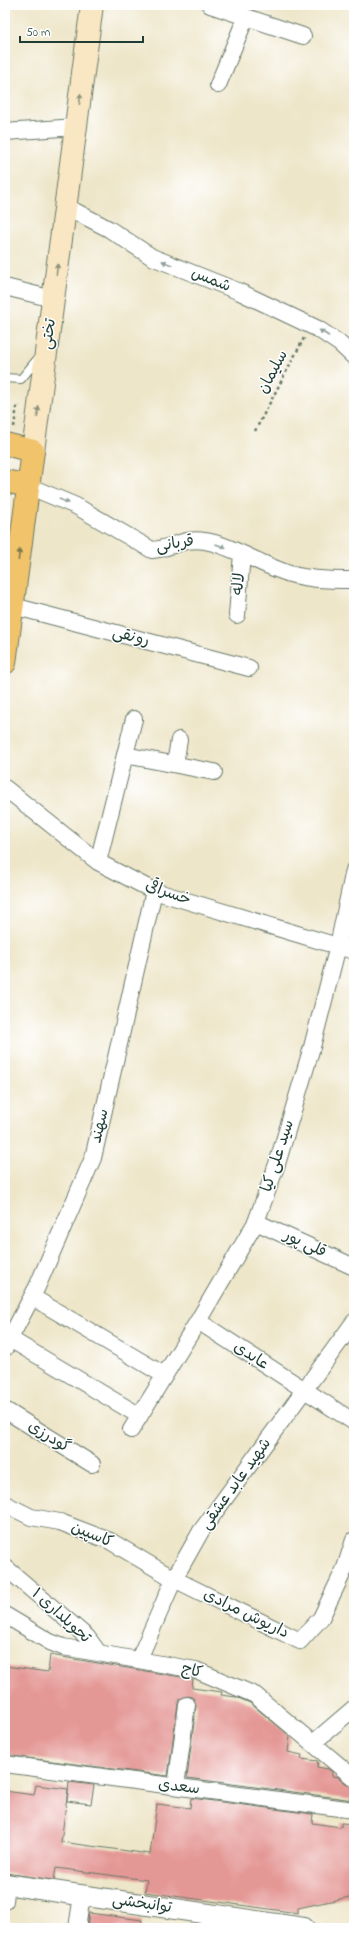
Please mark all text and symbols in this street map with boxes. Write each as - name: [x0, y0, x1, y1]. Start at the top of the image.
- scale bar: [20, 18, 143, 44]
- text: 50 m: [26, 24, 50, 42]
- one-way arrow: [77, 93, 83, 105]
- one-way arrow: [160, 259, 172, 265]
- street label: شمس: [188, 261, 234, 299]
- one-way arrow: [54, 263, 60, 275]
- street label: تختی: [35, 317, 63, 351]
- one-way arrow: [318, 329, 329, 337]
- street label: سلیمان: [251, 346, 295, 398]
- one-way arrow: [35, 406, 41, 418]
- one-way arrow: [59, 498, 70, 504]
- street label: قربانی: [154, 529, 196, 559]
- one-way arrow: [215, 544, 227, 550]
- one-way arrow: [16, 549, 22, 561]
- street label: لاله: [226, 572, 252, 596]
- street label: رونقی: [110, 621, 152, 653]
- street label: خسراقی: [142, 874, 194, 912]
- street label: سهند: [84, 1106, 116, 1146]
- street label: سید علی کیا: [255, 1117, 301, 1195]
- street label: قلی پور: [278, 1223, 330, 1264]
- street label: عابدی: [229, 1336, 273, 1376]
- street label: گودرزی: [23, 1415, 75, 1459]
- street label: شهید عابد عشقی: [194, 1433, 278, 1535]
- street label: کاسپین: [67, 1515, 117, 1555]
- street label: تحویلداری ۱: [26, 1583, 96, 1650]
- street label: داریوش مرادی: [199, 1583, 293, 1645]
- street label: کاج: [179, 1657, 205, 1685]
- street label: سعدی: [157, 1773, 201, 1801]
- street label: توانبخشی: [111, 1888, 174, 1920]

